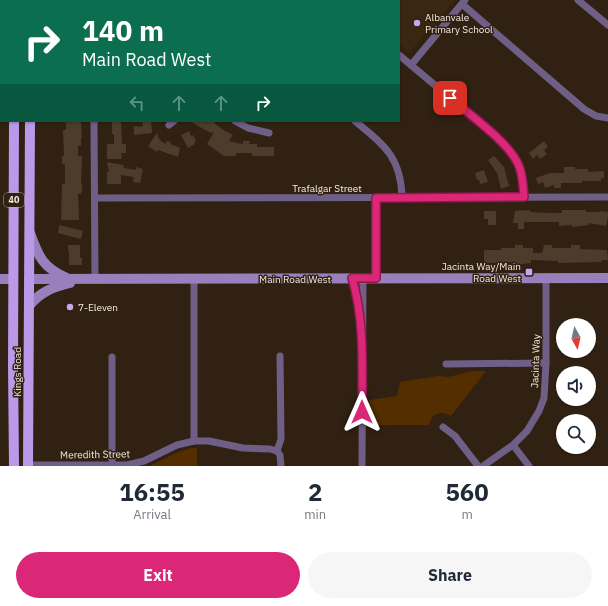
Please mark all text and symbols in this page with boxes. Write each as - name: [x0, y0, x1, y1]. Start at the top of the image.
- place label: Albanvale Primary School: [425, 11, 493, 36]
- text: 140 m: [82, 12, 164, 49]
- icon: right: [16, 16, 68, 68]
- marker: Albanvale Primary School: [412, 18, 422, 28]
- text: Main Road West: [82, 48, 211, 71]
- pin: [433, 81, 467, 115]
- icon: arrive: [439, 87, 461, 109]
- icon: left: [126, 92, 148, 114]
- icon: ahead: [168, 92, 190, 114]
- icon: ahead: [210, 92, 232, 114]
- icon: right: [252, 92, 274, 114]
- street label: Trafalgar Street: [292, 182, 362, 195]
- road number: 40: [4, 193, 24, 207]
- place label: Jacinta Way/Main Road West: [442, 260, 521, 285]
- marker: Jacinta Way/Main Road West: [524, 267, 534, 277]
- street label: Main Road West: [259, 273, 331, 286]
- place label: 7-Eleven: [78, 301, 118, 314]
- marker: 7-Eleven: [65, 302, 75, 312]
- north arrow: [556, 318, 596, 358]
- map controls: [556, 318, 596, 454]
- street label: Jacinta Way: [528, 334, 543, 388]
- street label: Kings Road: [11, 347, 24, 397]
- button: sound: [556, 366, 596, 406]
- position arrow: [341, 391, 383, 433]
- button: search: [556, 414, 596, 454]
- street label: Meredith Street: [60, 447, 131, 462]
- text: 16:55: [119, 476, 185, 508]
- text: 2: [308, 476, 322, 508]
- text: 560: [445, 476, 489, 508]
- text: Arrival: [133, 506, 171, 523]
- text: min: [304, 506, 326, 523]
- text: m: [461, 506, 473, 523]
- button: Exit: [16, 552, 300, 598]
- button: Share: [308, 552, 592, 598]

